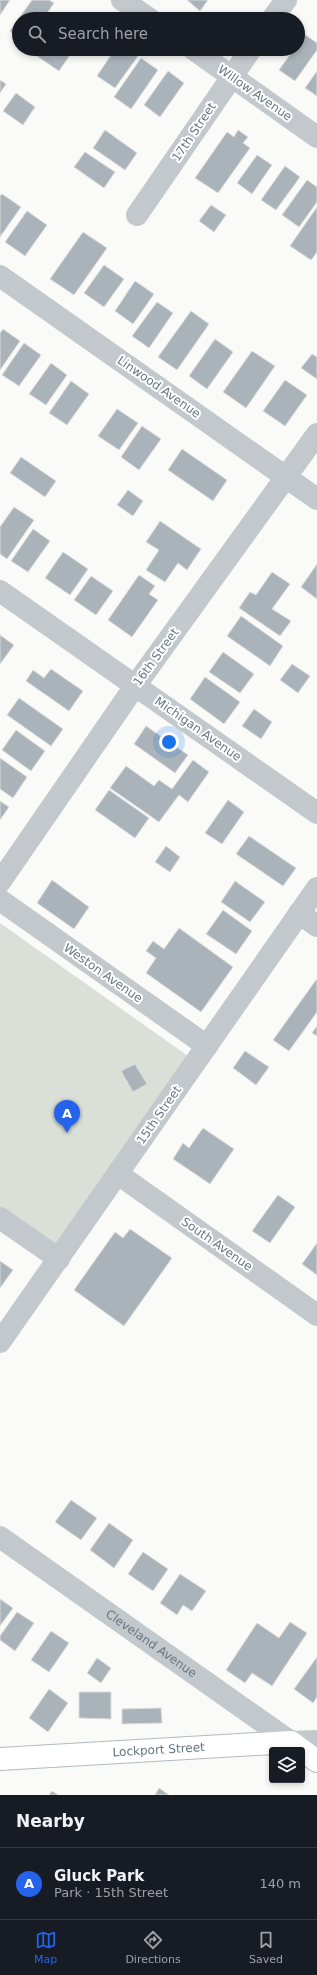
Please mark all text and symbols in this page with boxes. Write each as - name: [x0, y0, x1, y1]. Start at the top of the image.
- search box: [12, 12, 305, 56]
- icon: search: [26, 23, 48, 45]
- text: Search here: [58, 25, 148, 43]
- street label: Willow Avenue: [215, 62, 295, 124]
- street label: 17th Street: [169, 100, 219, 164]
- street label: Linwood Avenue: [115, 353, 203, 421]
- street label: 16th Street: [130, 625, 182, 689]
- street label: Michigan Avenue: [152, 694, 244, 764]
- your location: [159, 732, 179, 752]
- street label: Weston Avenue: [61, 941, 145, 1005]
- street label: 15th Street: [134, 1083, 184, 1147]
- pin: A: [54, 1100, 80, 1133]
- street label: South Avenue: [179, 1214, 255, 1274]
- street label: Cleveland Avenue: [103, 1607, 199, 1680]
- street label: Lockport Street: [112, 1740, 206, 1759]
- map controls: [269, 1747, 305, 1783]
- button: layers: [269, 1747, 305, 1783]
- text: Nearby: [16, 1811, 85, 1831]
- text: Gluck Park: [54, 1867, 144, 1885]
- text: A: [24, 1876, 34, 1891]
- text: 140 m: [259, 1876, 301, 1891]
- text: Park · 15th Street: [54, 1885, 168, 1900]
- tab: Map: [34, 1929, 57, 1966]
- tab: Directions: [125, 1929, 181, 1966]
- tab: Saved: [249, 1929, 283, 1966]

